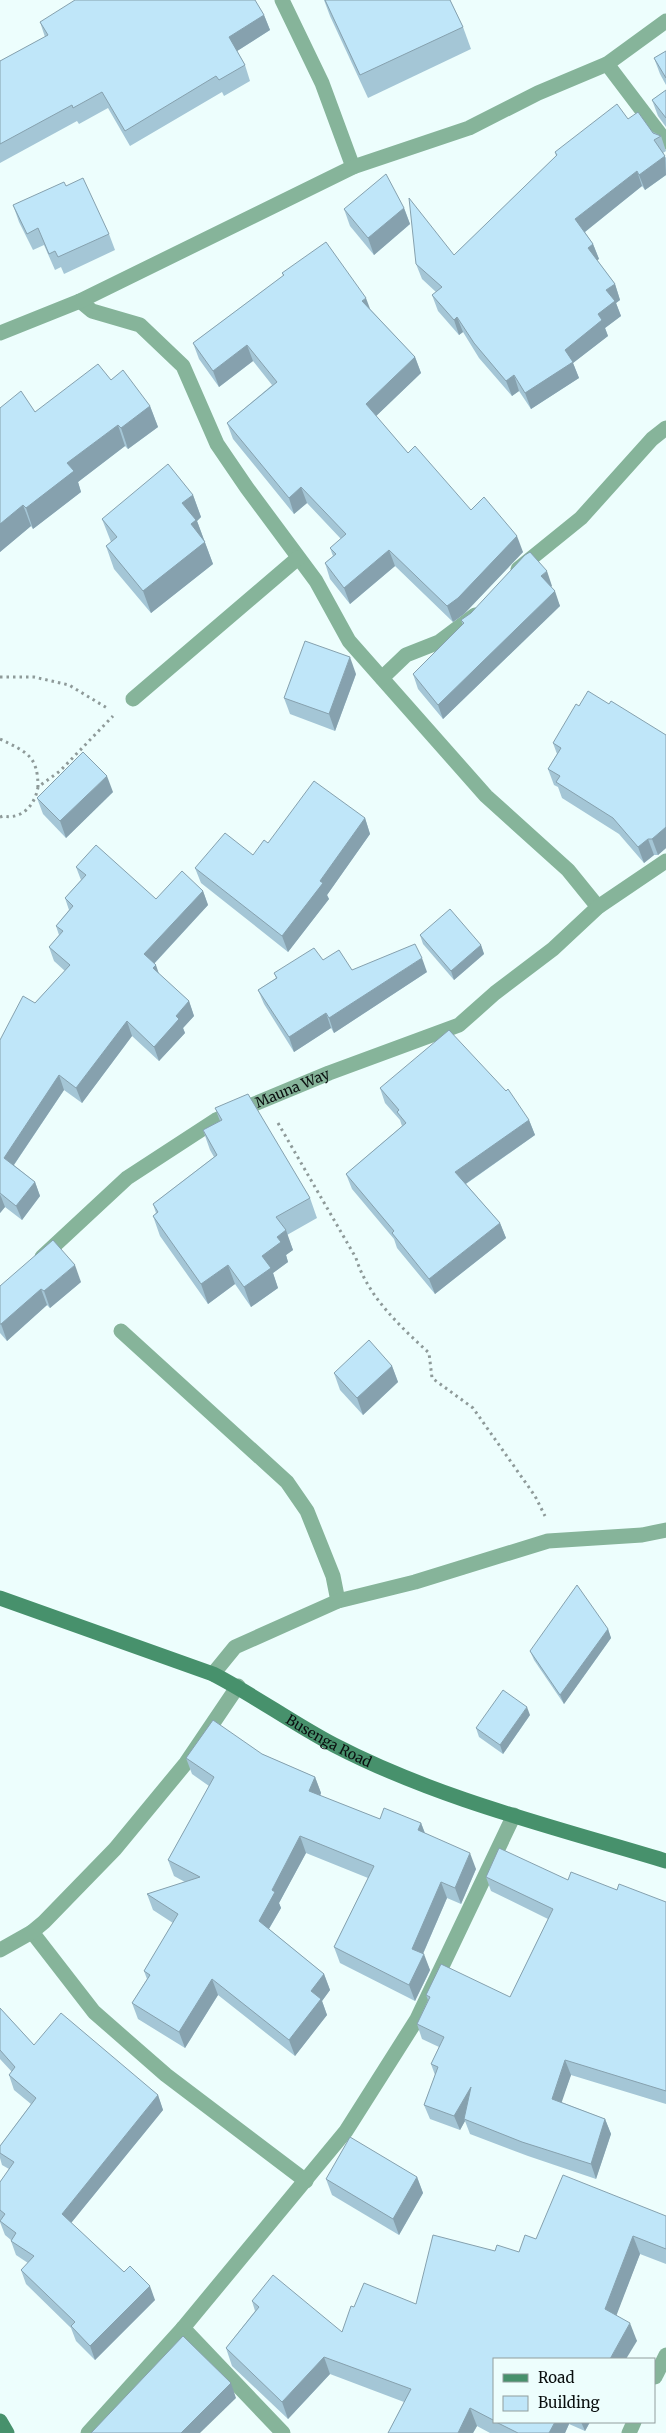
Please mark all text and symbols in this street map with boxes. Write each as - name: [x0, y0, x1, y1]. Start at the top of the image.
- street label: Mauna Way: [252, 1064, 333, 1112]
- street label: Busenga Road: [283, 1710, 375, 1771]
- legend: [493, 2358, 656, 2423]
- text: Road: [538, 2368, 574, 2387]
- text: Building: [538, 2393, 600, 2412]

